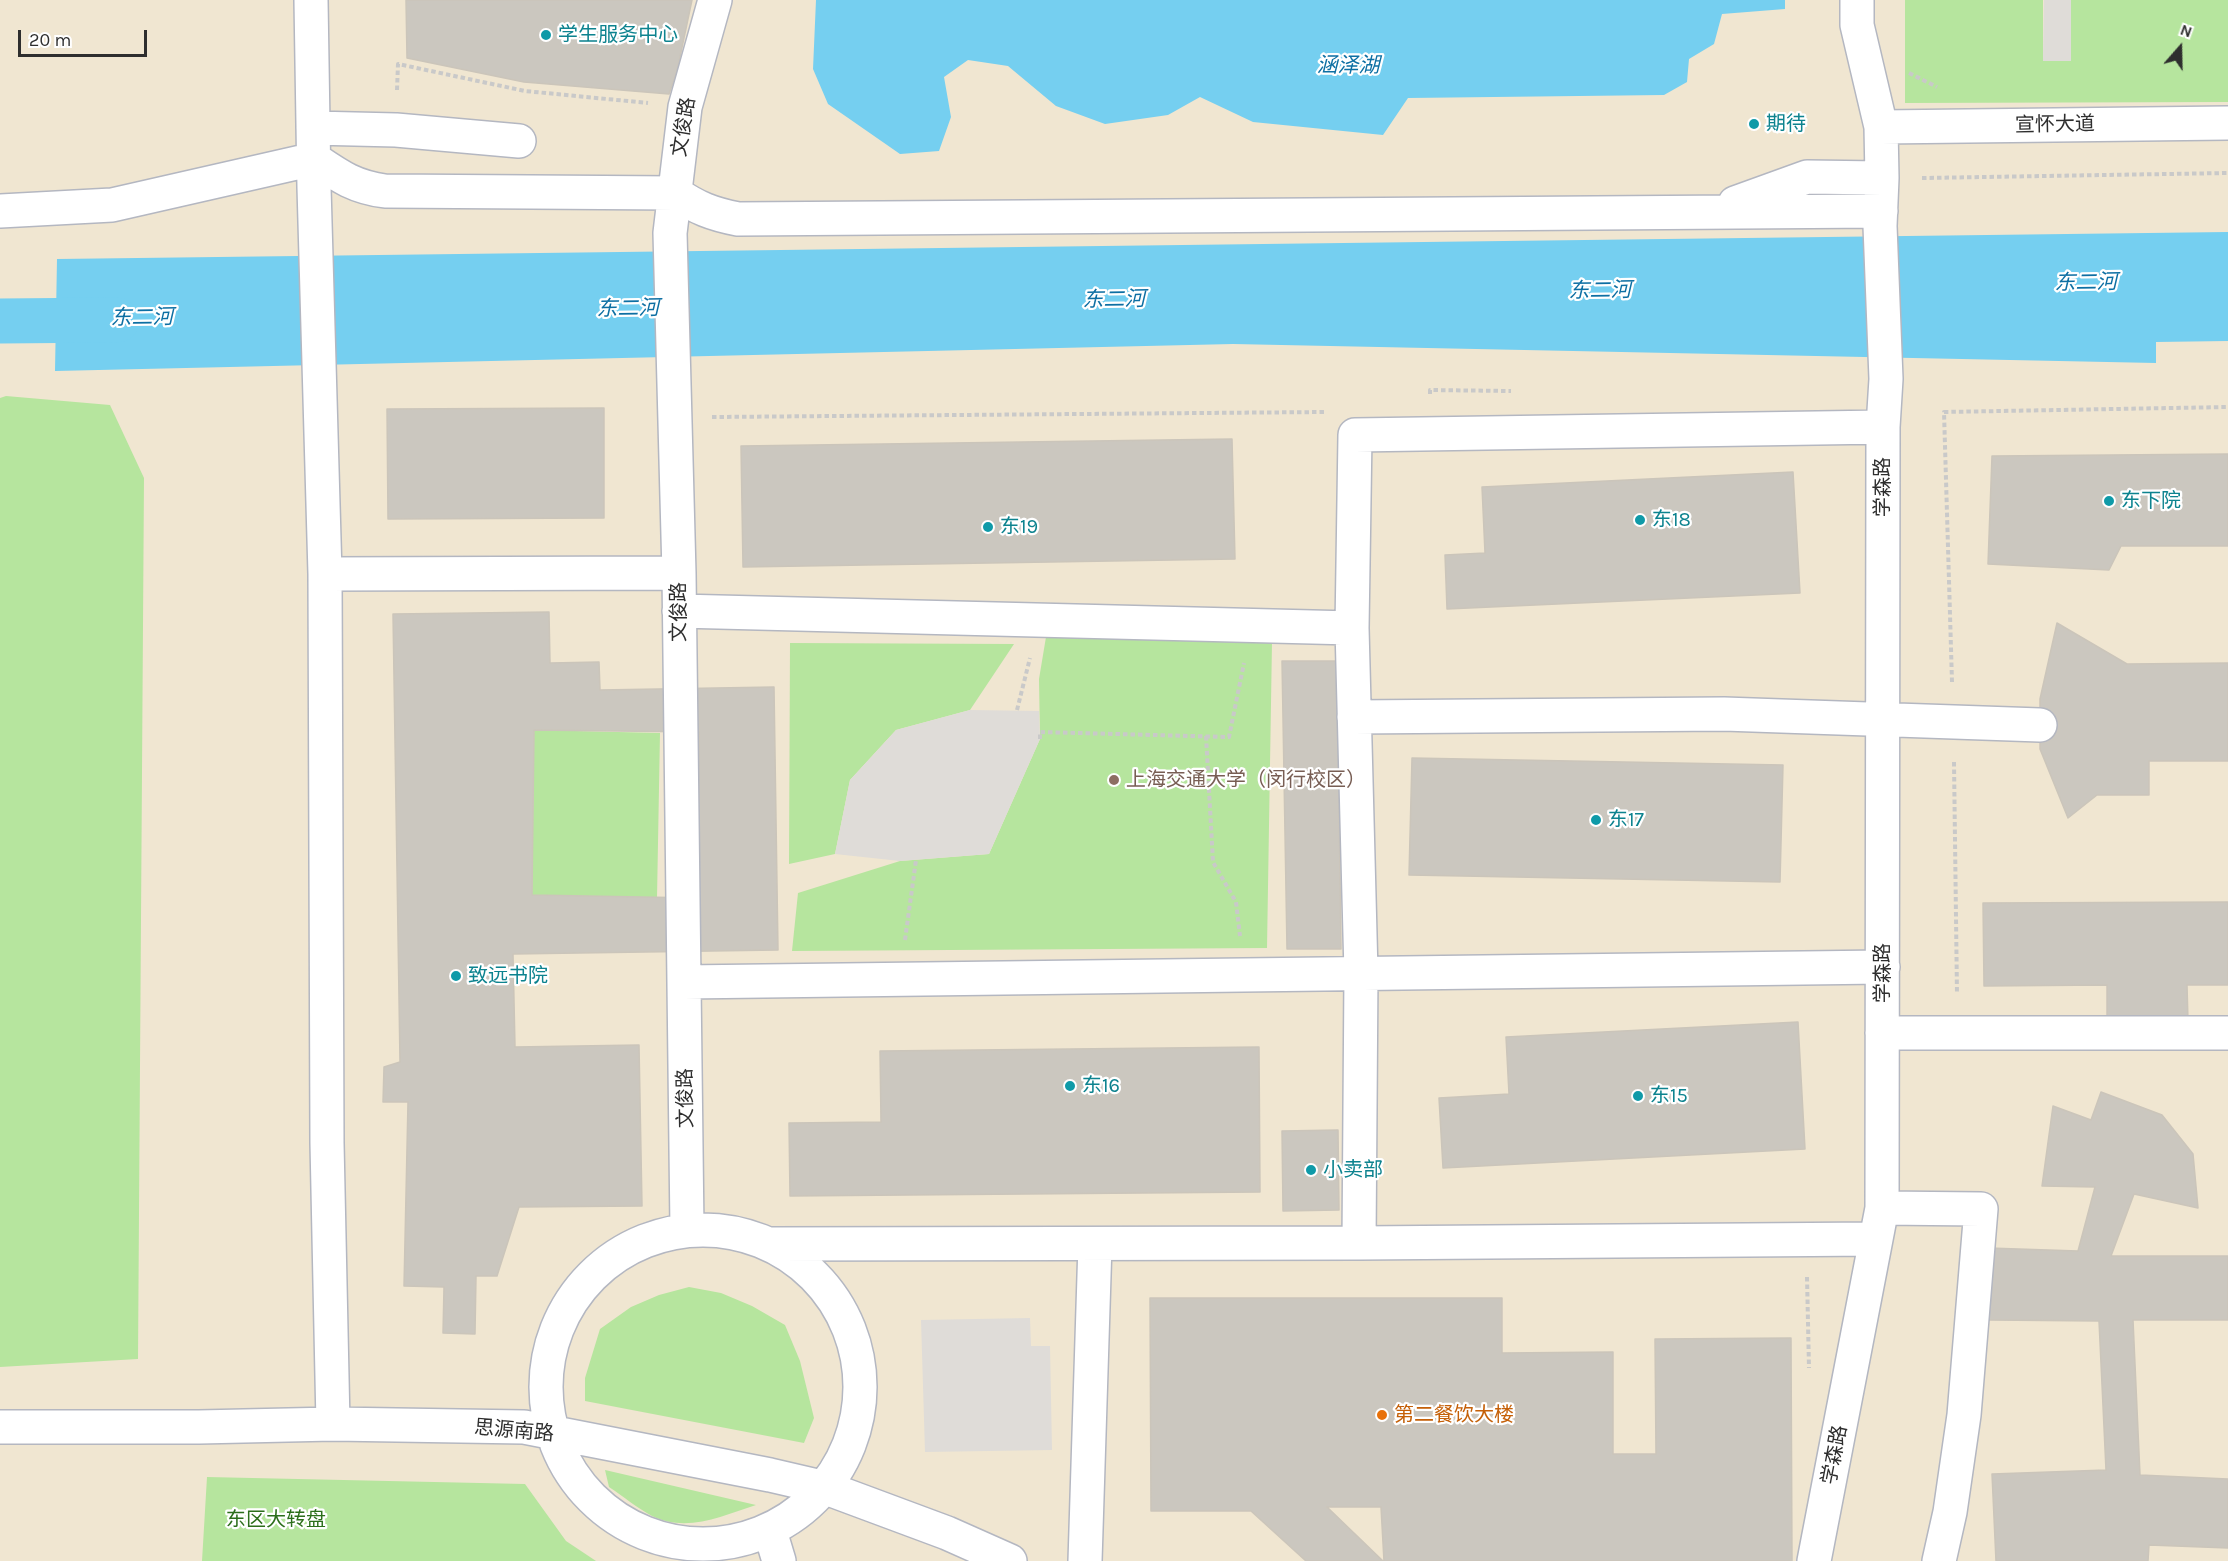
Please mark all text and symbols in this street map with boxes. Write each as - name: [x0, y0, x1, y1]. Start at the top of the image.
- scale bar: [21, 18, 150, 56]
- north arrow: [2150, 18, 2210, 78]
- text: N: [2178, 20, 2195, 42]
- place label: 学生服务中心: [558, 23, 678, 47]
- marker: 学生服务中心: [539, 28, 553, 42]
- text: 20 m: [29, 29, 71, 51]
- water label: 涵泽湖: [1317, 53, 1379, 79]
- street label: 文俊路: [667, 95, 701, 159]
- place label: 期待: [1766, 112, 1806, 136]
- street label: 宣怀大道: [2015, 112, 2095, 138]
- marker: 期待: [1747, 117, 1761, 131]
- water label: 东二河: [2054, 270, 2118, 296]
- water label: 东二河: [1568, 278, 1632, 304]
- water label: 东二河: [1082, 287, 1146, 313]
- water label: 东二河: [596, 296, 660, 322]
- water label: 东二河: [110, 305, 174, 331]
- street label: 学森路: [1871, 457, 1895, 517]
- place label: 东下院: [2121, 489, 2181, 513]
- marker: 东下院: [2102, 494, 2116, 508]
- place label: 东18: [1652, 508, 1691, 532]
- marker: 东18: [1633, 513, 1647, 527]
- place label: 东19: [1000, 515, 1038, 539]
- marker: 东19: [981, 520, 995, 534]
- street label: 文俊路: [667, 582, 691, 642]
- place label: 上海交通大学（闵行校区）: [1126, 768, 1366, 792]
- marker: 上海交通大学（闵行校区）: [1107, 773, 1121, 787]
- place label: 东17: [1608, 808, 1644, 832]
- marker: 东17: [1589, 813, 1603, 827]
- street label: 学森路: [1871, 943, 1895, 1003]
- place label: 致远书院: [468, 964, 548, 988]
- marker: 致远书院: [449, 969, 463, 983]
- street label: 文俊路: [673, 1068, 699, 1128]
- place label: 东16: [1082, 1074, 1120, 1098]
- marker: 东16: [1063, 1079, 1077, 1093]
- place label: 东15: [1650, 1084, 1688, 1108]
- marker: 东15: [1631, 1089, 1645, 1103]
- place label: 小卖部: [1323, 1158, 1383, 1182]
- marker: 小卖部: [1304, 1163, 1318, 1177]
- place label: 第二餐饮大楼: [1394, 1403, 1514, 1427]
- marker: 第二餐饮大楼: [1375, 1408, 1389, 1422]
- street label: 思源南路: [473, 1416, 555, 1446]
- street label: 学森路: [1817, 1423, 1853, 1487]
- park label: 东区大转盘: [226, 1508, 326, 1532]

